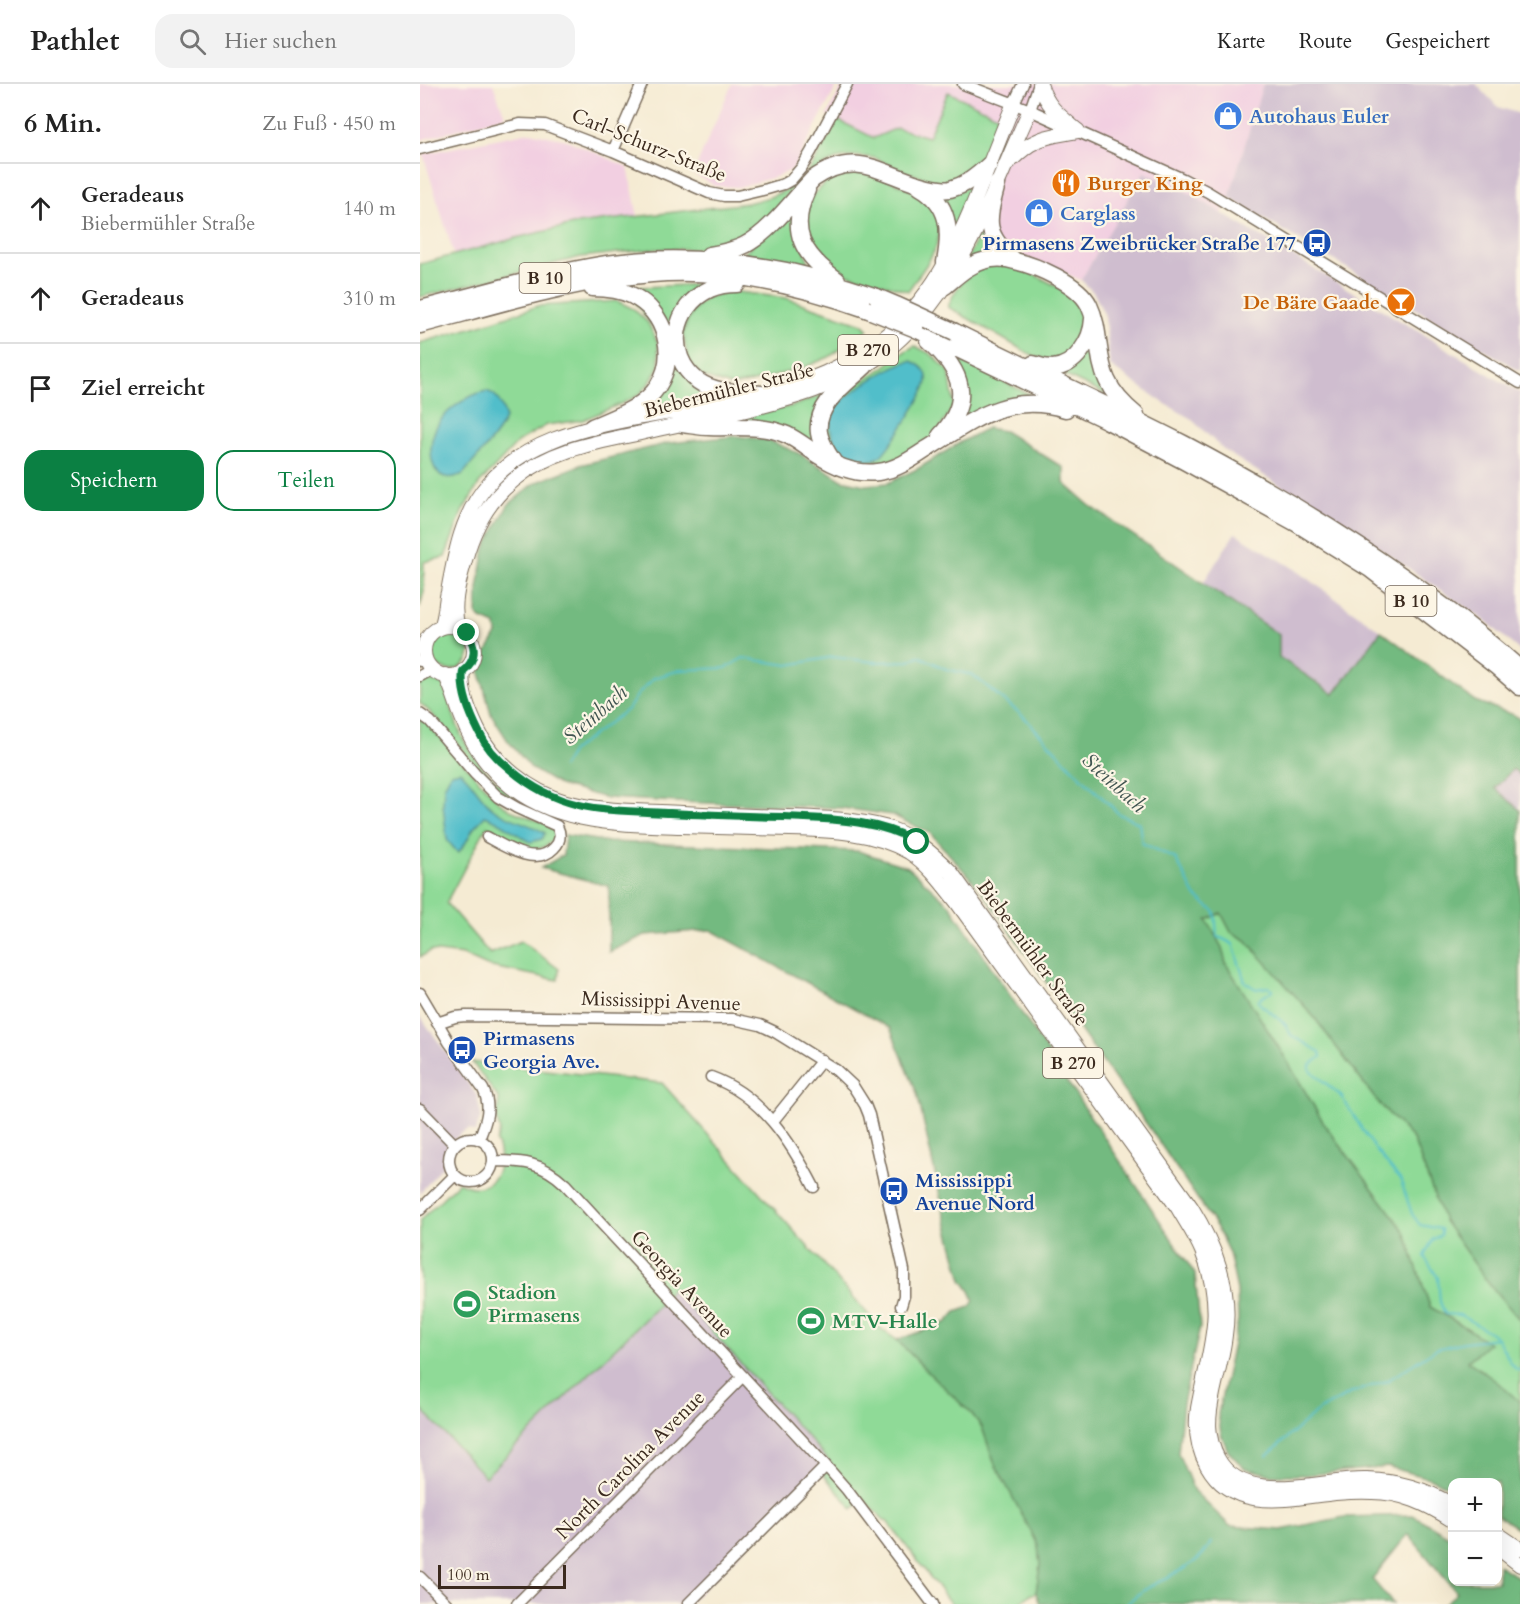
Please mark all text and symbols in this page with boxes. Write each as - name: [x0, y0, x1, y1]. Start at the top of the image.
- search box: [155, 14, 575, 68]
- text: Pathlet: [30, 22, 119, 60]
- icon: search: [176, 25, 209, 58]
- text: Hier suchen: [224, 26, 337, 56]
- text: Karte: [1217, 27, 1266, 56]
- text: Route: [1299, 27, 1352, 56]
- text: Gespeichert: [1385, 27, 1490, 56]
- shop icon: Autohaus Euler: [1212, 100, 1244, 132]
- street label: Carl-Schurz-Straße: [568, 102, 730, 188]
- place label: Autohaus Euler: [1249, 103, 1390, 130]
- text: 6 Min.: [24, 106, 102, 141]
- text: Zu Fuß · 450 m: [262, 110, 396, 137]
- restaurant icon: Burger King: [1050, 167, 1082, 199]
- place label: Burger King: [1087, 170, 1203, 197]
- text: Geradeaus: [81, 180, 184, 210]
- icon: ahead: [24, 192, 57, 225]
- text: 140 m: [343, 195, 396, 222]
- shop icon: Carglass: [1023, 197, 1055, 229]
- place label: Carglass: [1060, 200, 1136, 227]
- text: Biebermühler Straße: [81, 210, 255, 237]
- bus stop icon: Pirmasens Zweibrücker Straße 177: [1301, 227, 1333, 259]
- place label: Pirmasens Zweibrücker Straße 177: [982, 230, 1296, 257]
- road number: B 10: [520, 263, 570, 293]
- icon: ahead: [24, 282, 57, 315]
- text: Geradeaus: [81, 283, 184, 313]
- text: 310 m: [343, 285, 396, 312]
- bar icon: De Bäre Gaade: [1385, 286, 1417, 318]
- place label: De Bäre Gaade: [1243, 289, 1380, 316]
- road number: B 270: [838, 335, 898, 365]
- street label: Biebermühler Straße: [641, 356, 817, 424]
- icon: arrive: [24, 372, 57, 405]
- text: Ziel erreicht: [81, 373, 205, 403]
- button: Speichern: [24, 450, 204, 511]
- button: Teilen: [216, 450, 396, 511]
- road number: B 10: [1386, 586, 1436, 616]
- route end: [453, 619, 479, 645]
- water label: Steinbach: [556, 679, 634, 751]
- water label: Steinbach: [1076, 746, 1152, 820]
- route start: [903, 828, 929, 854]
- street label: Biebermühler Straße: [971, 875, 1095, 1031]
- street label: Mississippi Avenue: [581, 985, 741, 1017]
- place label: Pirmasens Georgia Ave.: [483, 1025, 600, 1075]
- bus stop icon: Pirmasens Georgia Ave.: [446, 1034, 478, 1066]
- road number: B 270: [1043, 1048, 1103, 1078]
- place label: Mississippi Avenue Nord: [915, 1167, 1035, 1217]
- bus stop icon: Mississippi Avenue Nord: [878, 1175, 910, 1207]
- street label: Georgia Avenue: [625, 1224, 739, 1344]
- place label: Stadion Pirmasens: [488, 1279, 580, 1329]
- sports icon: Stadion Pirmasens: [451, 1288, 483, 1320]
- sports icon: MTV-Halle: [795, 1305, 827, 1337]
- place label: MTV-Halle: [832, 1308, 938, 1335]
- street label: North Carolina Avenue: [549, 1384, 711, 1546]
- map controls: [1448, 1478, 1502, 1586]
- button: +: [1448, 1478, 1502, 1532]
- button: −: [1448, 1532, 1502, 1586]
- scale bar: [438, 1562, 566, 1590]
- text: 100 m: [447, 1564, 489, 1586]

